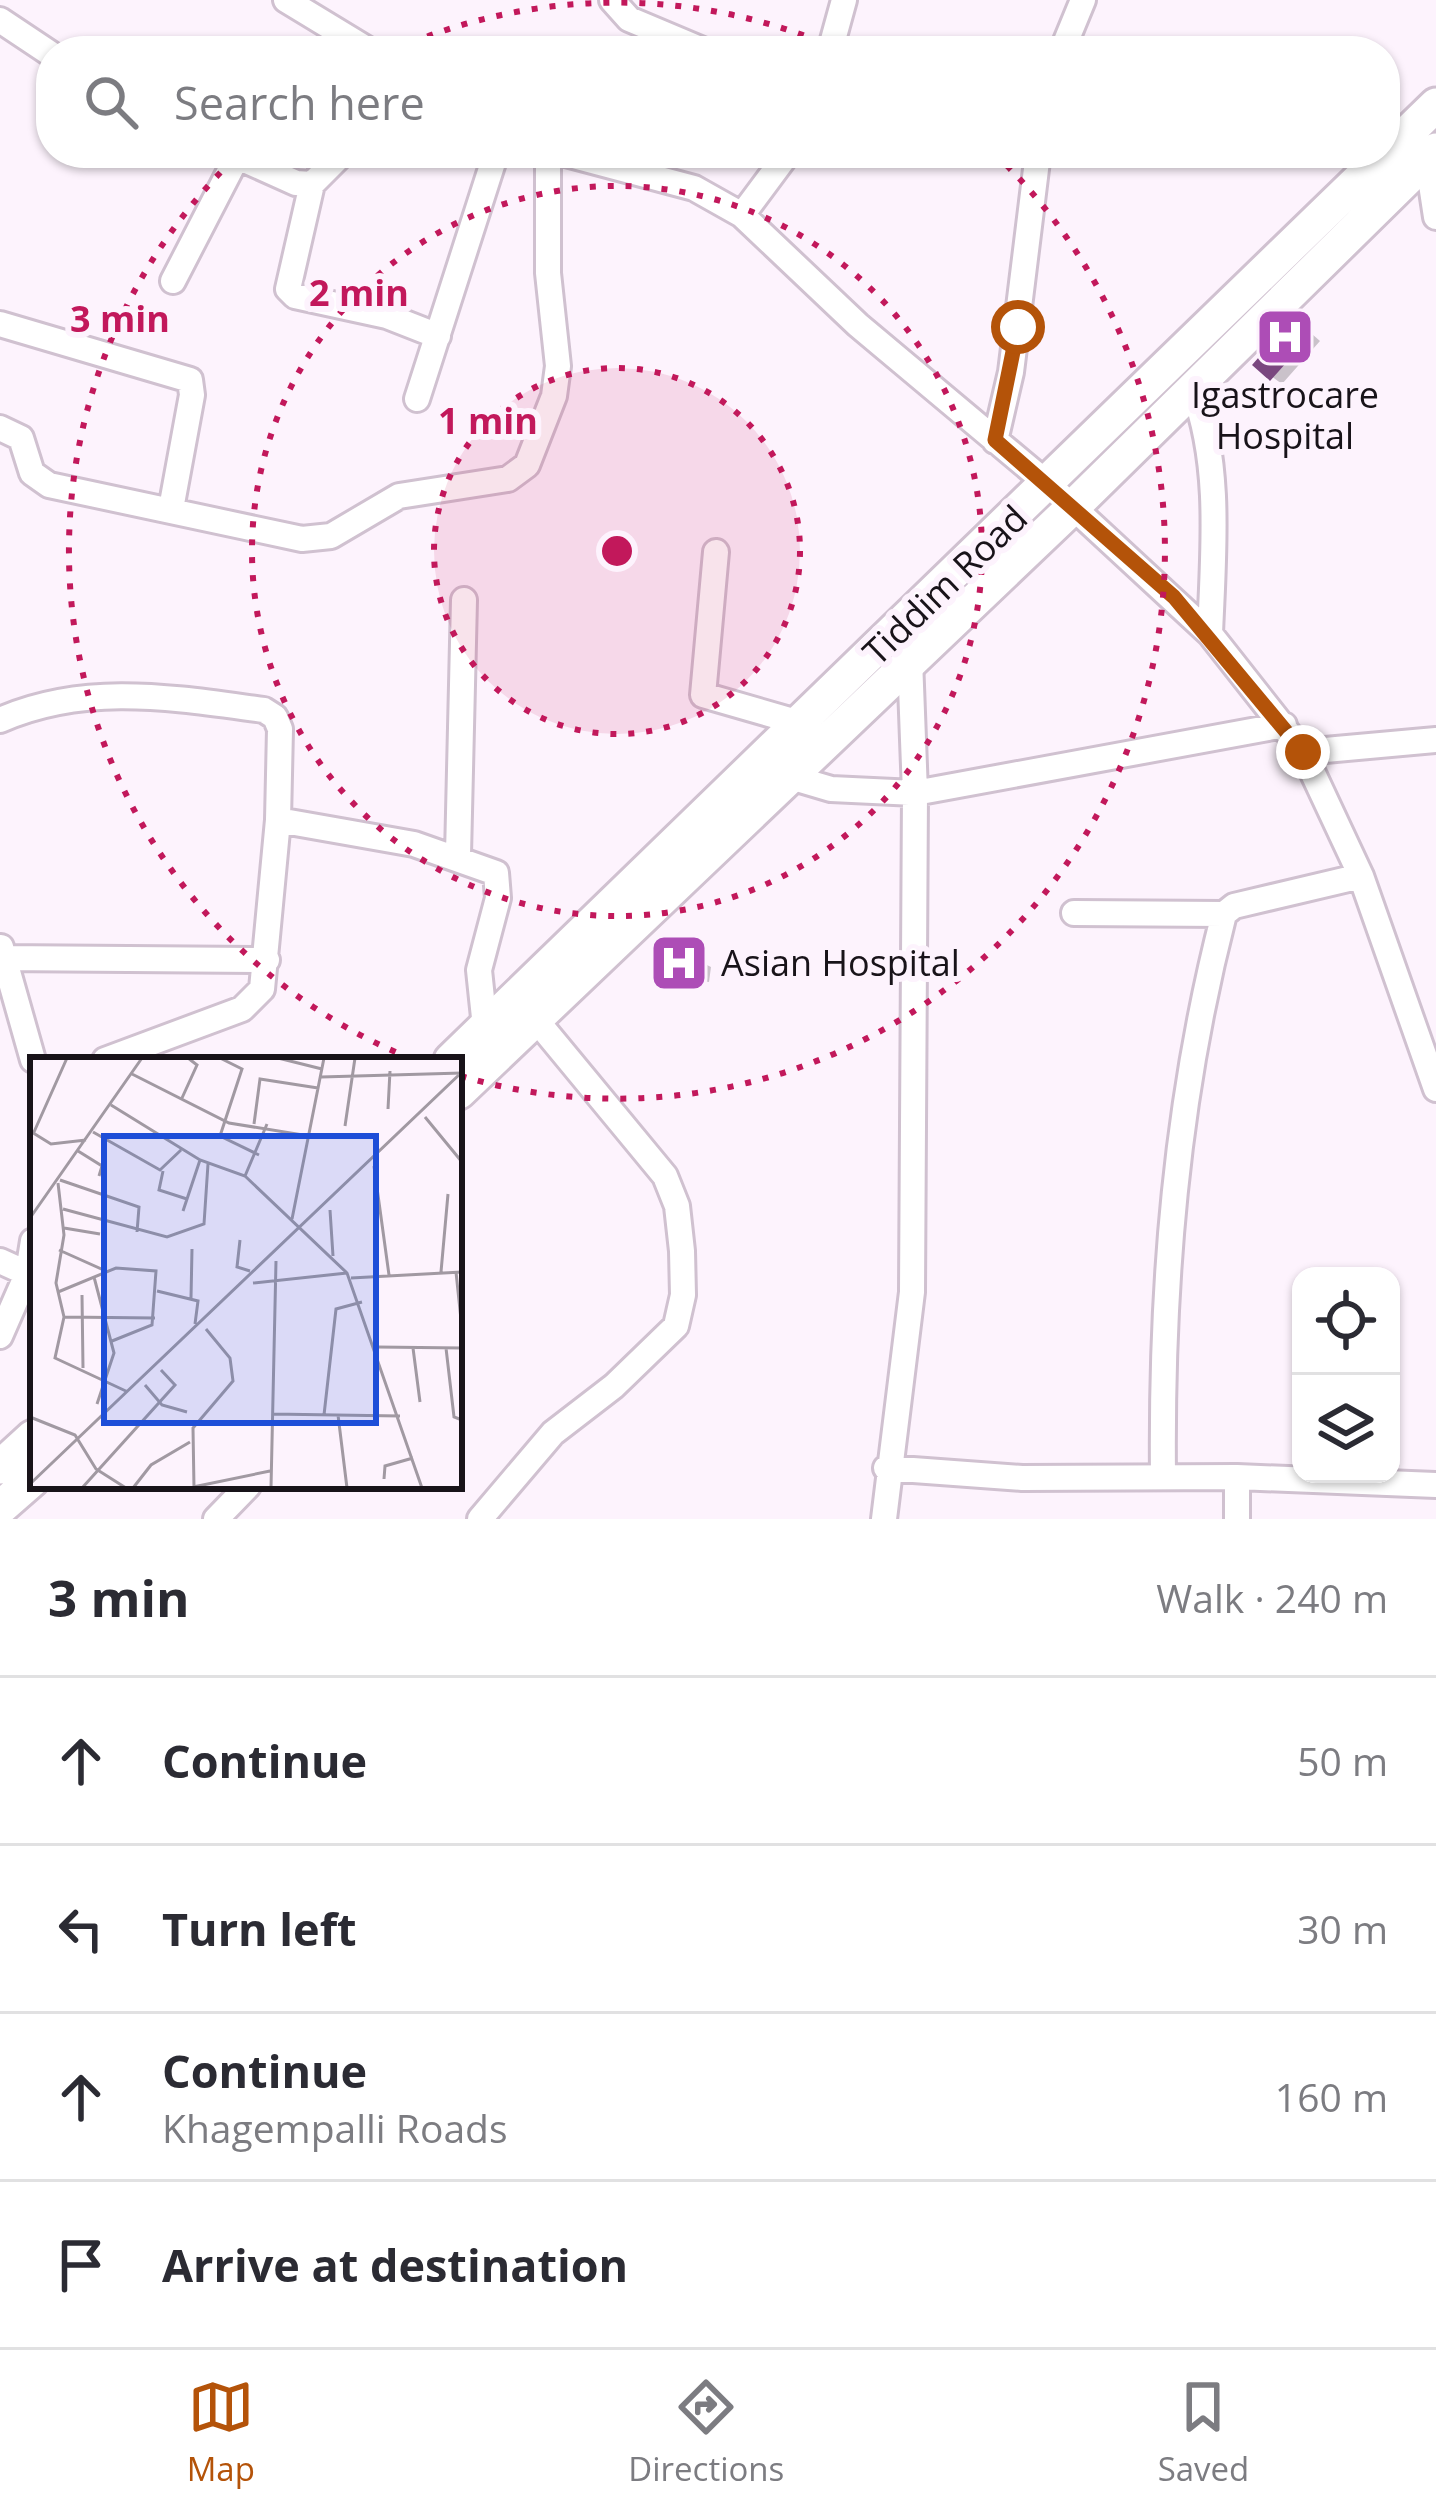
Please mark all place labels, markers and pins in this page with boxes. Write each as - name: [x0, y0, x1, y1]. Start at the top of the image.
- hospital icon: Igastrocare Hospital: [1254, 306, 1316, 368]
- place label: Igastrocare Hospital: [1191, 370, 1379, 460]
- centre of rings: [596, 530, 638, 572]
- hospital icon: Asian Hospital: [648, 932, 710, 994]
- place label: Asian Hospital: [721, 938, 960, 987]

